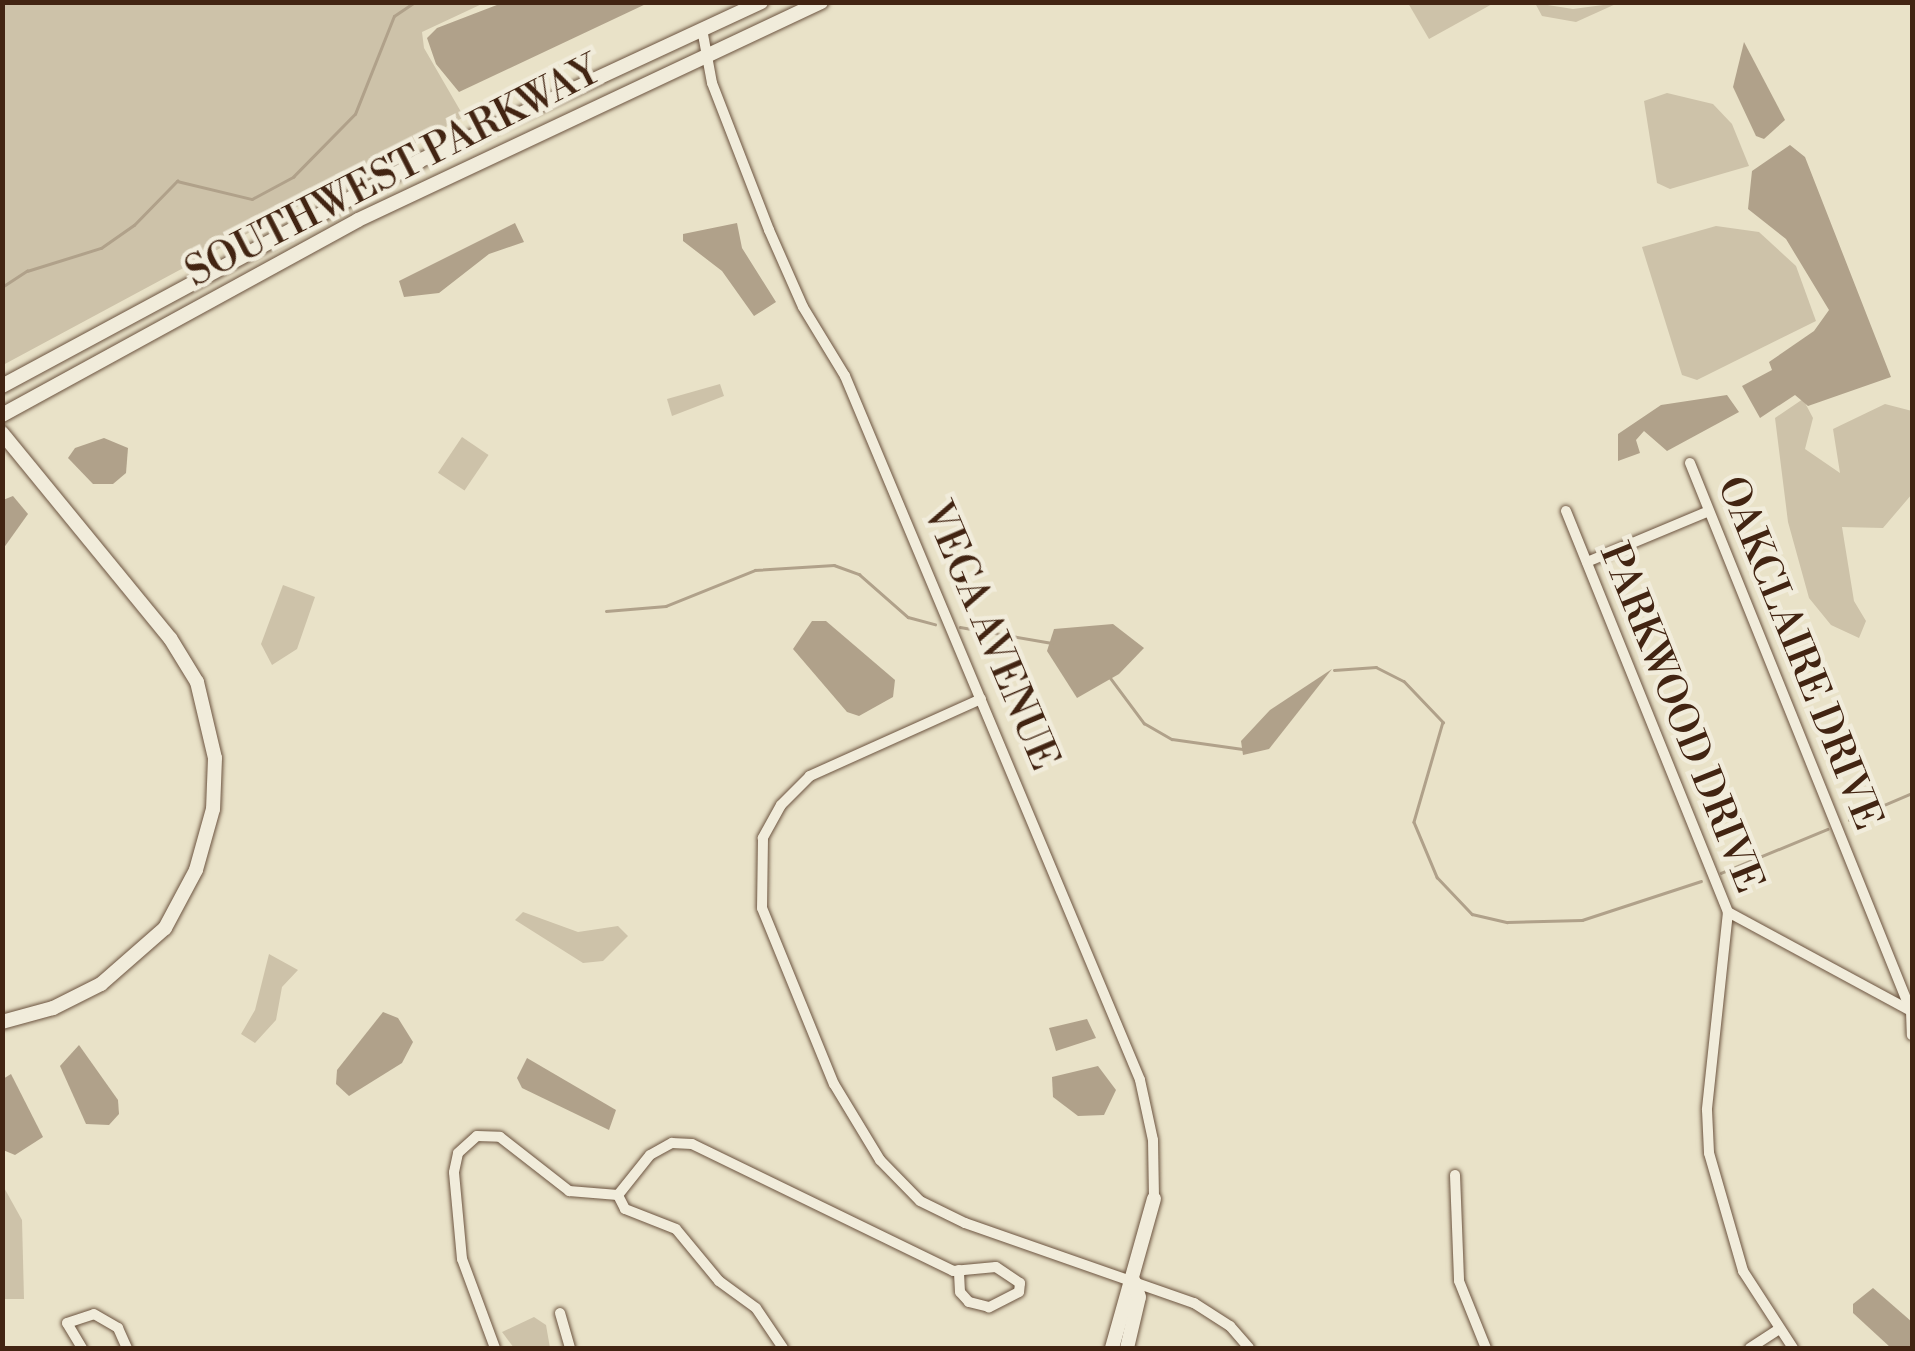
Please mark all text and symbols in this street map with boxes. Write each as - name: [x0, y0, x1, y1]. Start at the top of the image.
- street label: SOUTHWEST PARKWAY: [178, 47, 608, 297]
- street label: OAKCLAIRE DRIVE: [1706, 470, 1892, 836]
- street label: VEGA AVENUE: [912, 495, 1068, 777]
- street label: PARKWOOD DRIVE: [1589, 537, 1773, 899]

